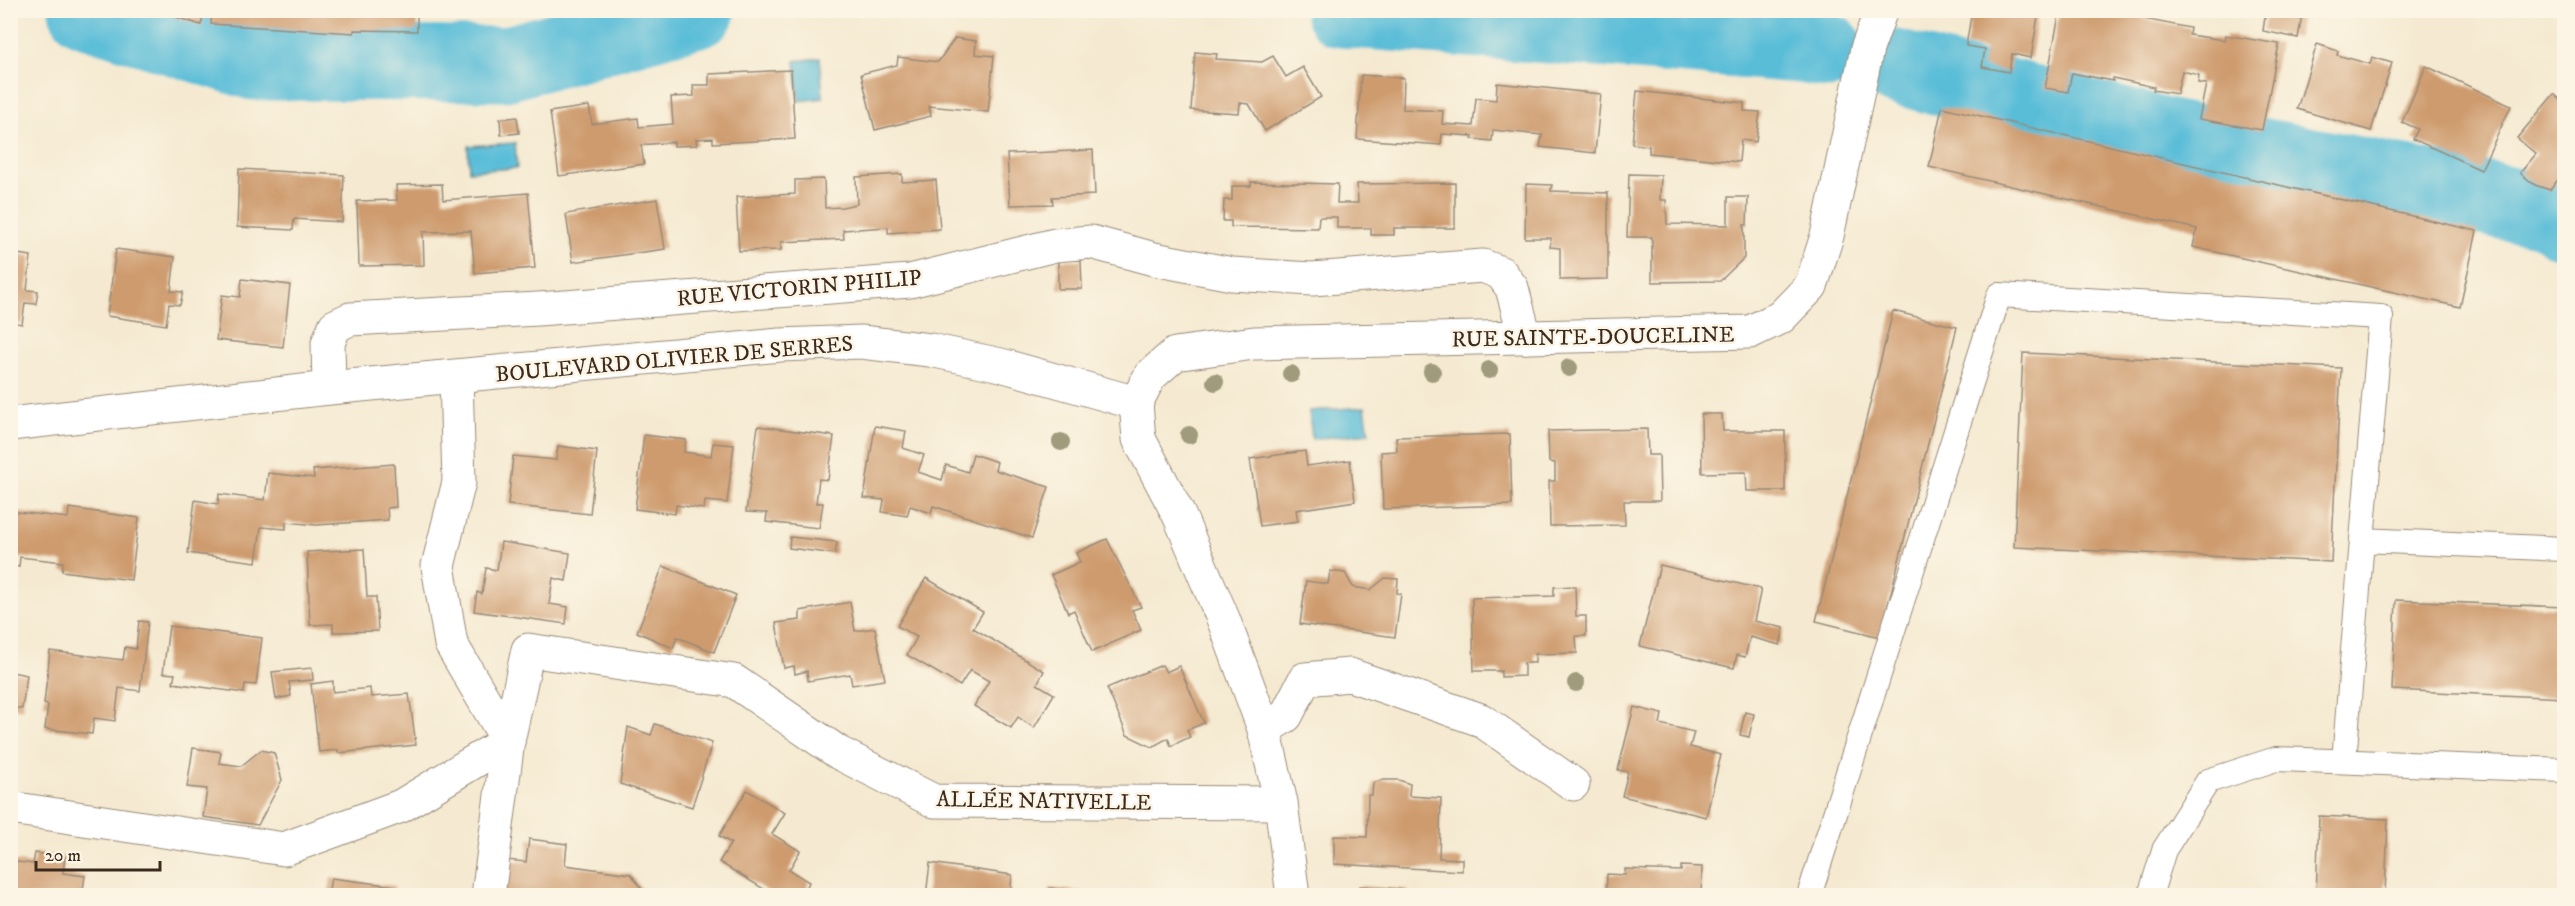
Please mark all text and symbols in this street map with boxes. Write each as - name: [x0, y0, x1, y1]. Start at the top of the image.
- street label: RUE VICTORIN PHILIP: [676, 264, 923, 313]
- street label: RUE SAINTE-DOUCELINE: [1451, 322, 1735, 353]
- street label: BOULEVARD OLIVIER DE SERRES: [494, 330, 854, 389]
- street label: ALLÉE NATIVELLE: [936, 786, 1152, 817]
- scale bar: [36, 834, 160, 872]
- text: 20 m: [45, 845, 81, 867]

